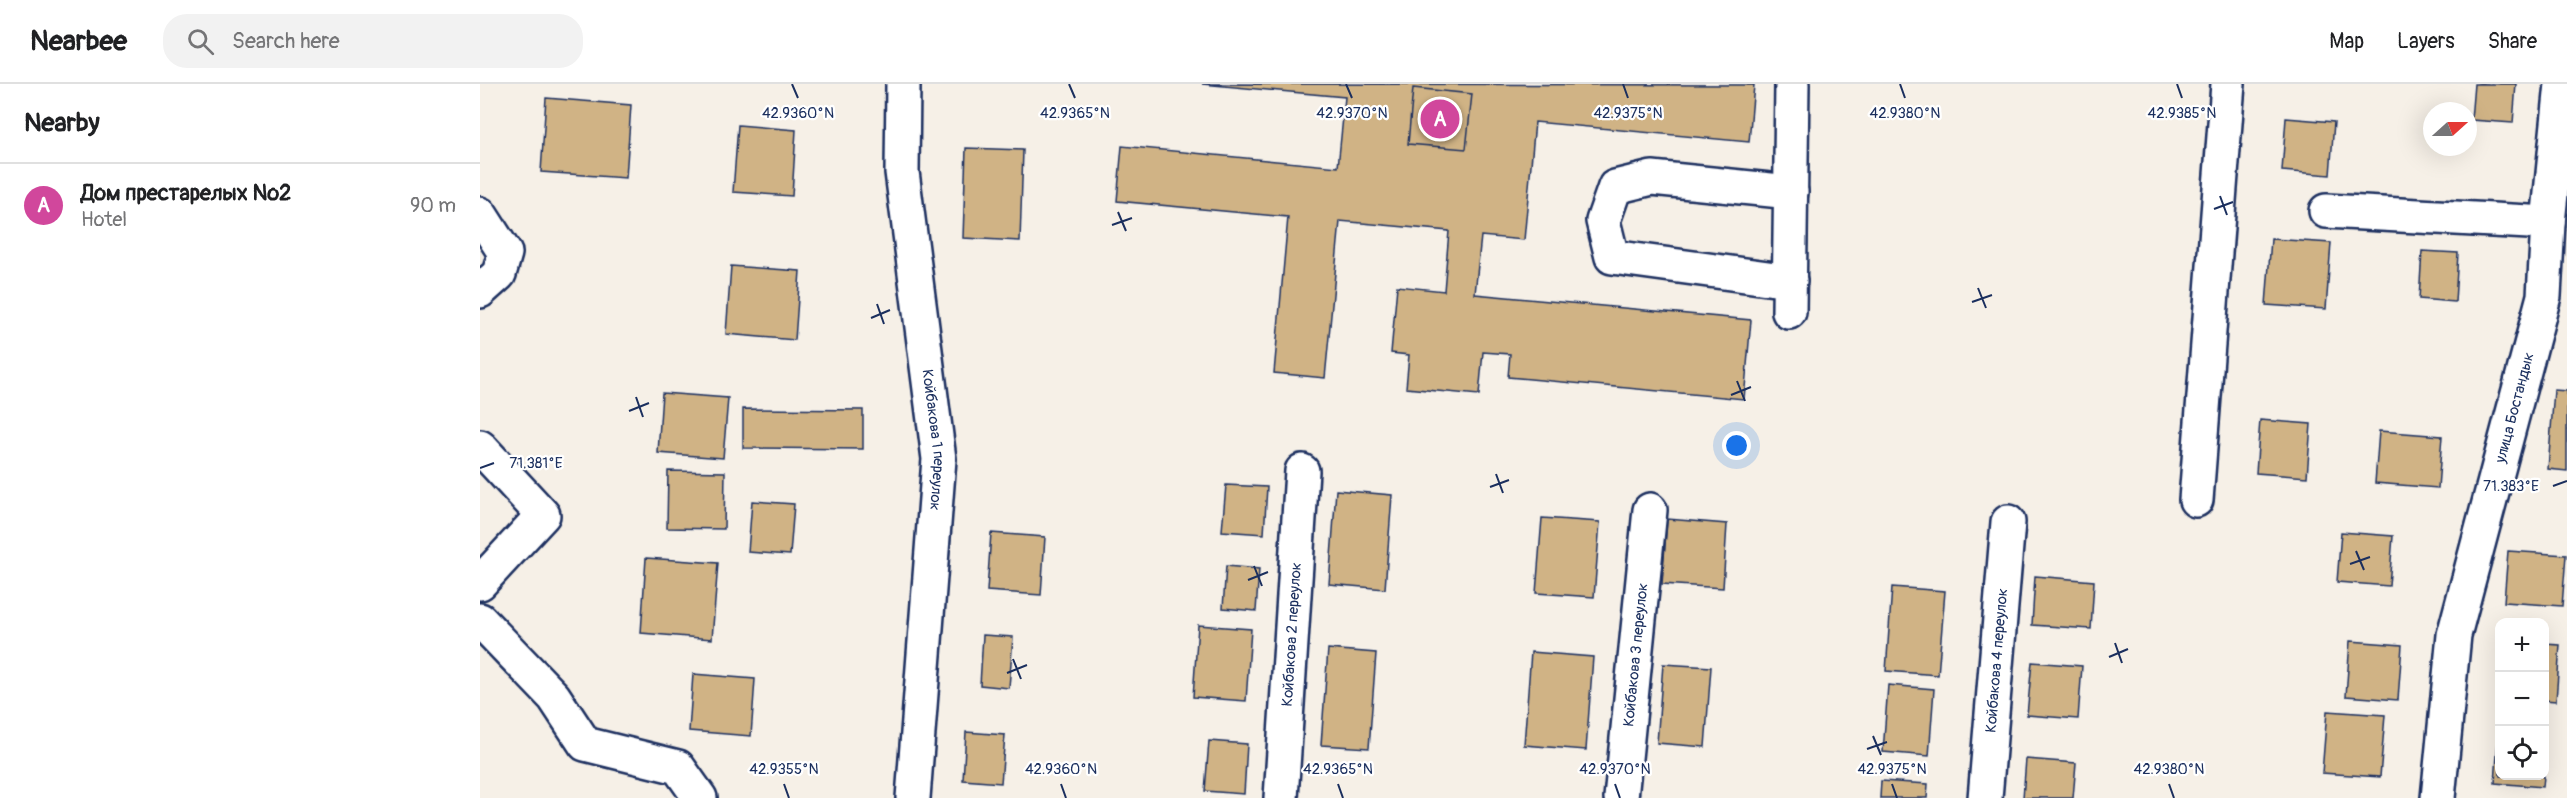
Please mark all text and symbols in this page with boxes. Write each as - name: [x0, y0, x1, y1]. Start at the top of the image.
- search box: [163, 14, 583, 68]
- text: Nearbee: [30, 24, 127, 59]
- icon: search: [184, 25, 217, 58]
- text: Search here: [232, 27, 340, 55]
- text: Map: [2329, 28, 2364, 55]
- text: Layers: [2397, 28, 2455, 55]
- text: Share: [2488, 28, 2537, 55]
- pin: A: [1420, 96, 1460, 141]
- north arrow: [2423, 102, 2477, 156]
- text: 42.9360°N: [762, 104, 834, 123]
- text: 42.9365°N: [1040, 104, 1110, 123]
- text: 42.9370°N: [1316, 104, 1388, 123]
- text: 42.9375°N: [1593, 104, 1663, 123]
- text: 42.9380°N: [1870, 104, 1940, 123]
- text: 42.9385°N: [2148, 104, 2216, 123]
- text: Nearby: [24, 107, 100, 139]
- text: Дом престарелых №2: [81, 179, 291, 207]
- text: A: [37, 193, 50, 218]
- text: 90 m: [410, 193, 456, 218]
- text: Hotel: [81, 207, 127, 232]
- street label: улица Бостандык: [2491, 350, 2539, 466]
- street label: Койбакова 1 переулок: [918, 368, 948, 511]
- your location: [1722, 431, 1751, 460]
- text: 71.381°E: [509, 454, 563, 473]
- text: 71.383°E: [2483, 477, 2539, 496]
- street label: Койбакова 2 переулок: [1278, 562, 1306, 707]
- street label: Койбакова 3 переулок: [1619, 582, 1653, 727]
- street label: Койбакова 4 переулок: [1981, 587, 2012, 733]
- map controls: [2495, 618, 2549, 780]
- button: +: [2495, 618, 2549, 672]
- button: −: [2495, 672, 2549, 726]
- button: locate: [2495, 726, 2549, 780]
- text: 42.9355°N: [749, 760, 819, 779]
- text: 42.9360°N: [1025, 760, 1097, 779]
- text: 42.9365°N: [1303, 760, 1373, 779]
- text: 42.9370°N: [1579, 760, 1651, 779]
- text: 42.9375°N: [1857, 760, 1927, 779]
- text: 42.9380°N: [2134, 760, 2204, 779]

